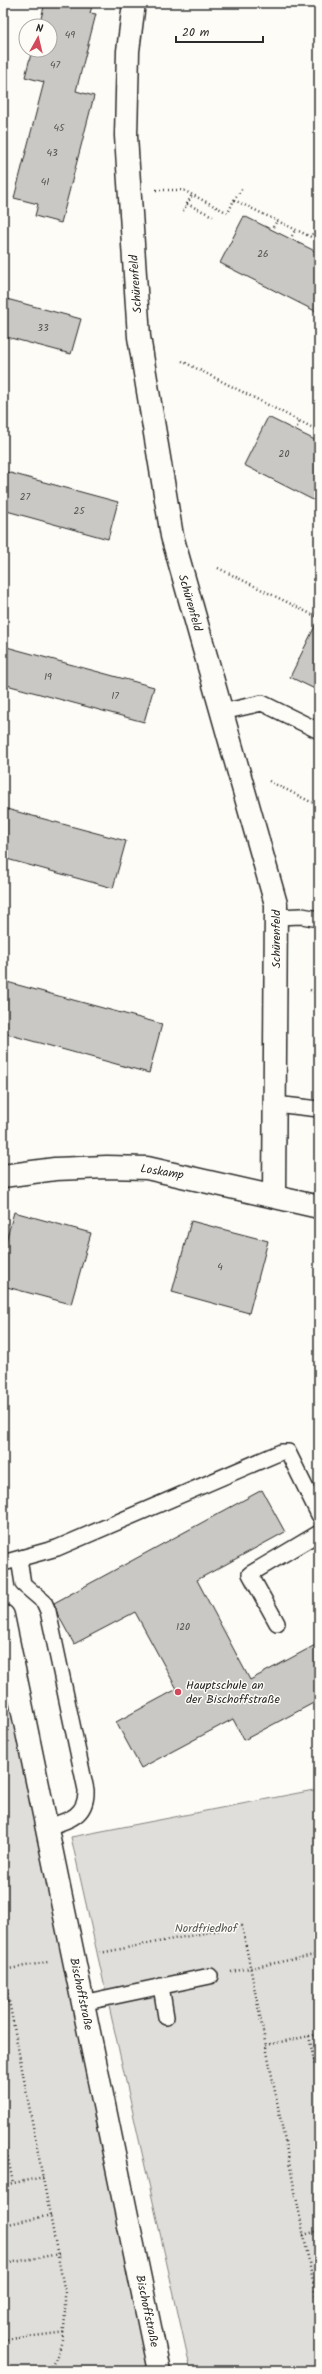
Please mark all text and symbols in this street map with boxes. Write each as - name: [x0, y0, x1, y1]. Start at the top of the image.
- north arrow: [18, 18, 58, 58]
- scale bar: [176, 18, 263, 44]
- text: N: [35, 20, 44, 38]
- text: 20 m: [182, 23, 210, 42]
- house number: 49: [65, 27, 75, 43]
- house number: 47: [50, 57, 60, 73]
- house number: 45: [54, 120, 65, 136]
- house number: 43: [46, 145, 58, 161]
- house number: 41: [41, 174, 49, 190]
- house number: 26: [257, 246, 269, 262]
- street label: Schürenfeld: [124, 253, 148, 314]
- house number: 33: [37, 320, 49, 336]
- house number: 20: [279, 446, 289, 462]
- house number: 27: [20, 489, 31, 505]
- house number: 25: [73, 503, 85, 519]
- street label: Schürenfeld: [173, 572, 207, 635]
- house number: 19: [44, 669, 52, 685]
- house number: 17: [111, 688, 119, 704]
- street label: Schürenfeld: [267, 909, 286, 968]
- street label: Loskamp: [139, 1159, 185, 1185]
- house number: 4: [217, 1259, 223, 1275]
- house number: 120: [176, 1619, 190, 1635]
- place label: Hauptschule an der Bischoffstraße: [186, 1676, 280, 1709]
- marker: Hauptschule an der Bischoffstraße: [173, 1687, 183, 1697]
- park label: Nordfriedhof: [175, 1919, 239, 1938]
- street label: Bischoffstraße: [64, 1956, 98, 2033]
- street label: Bischoffstraße: [130, 2273, 164, 2350]

